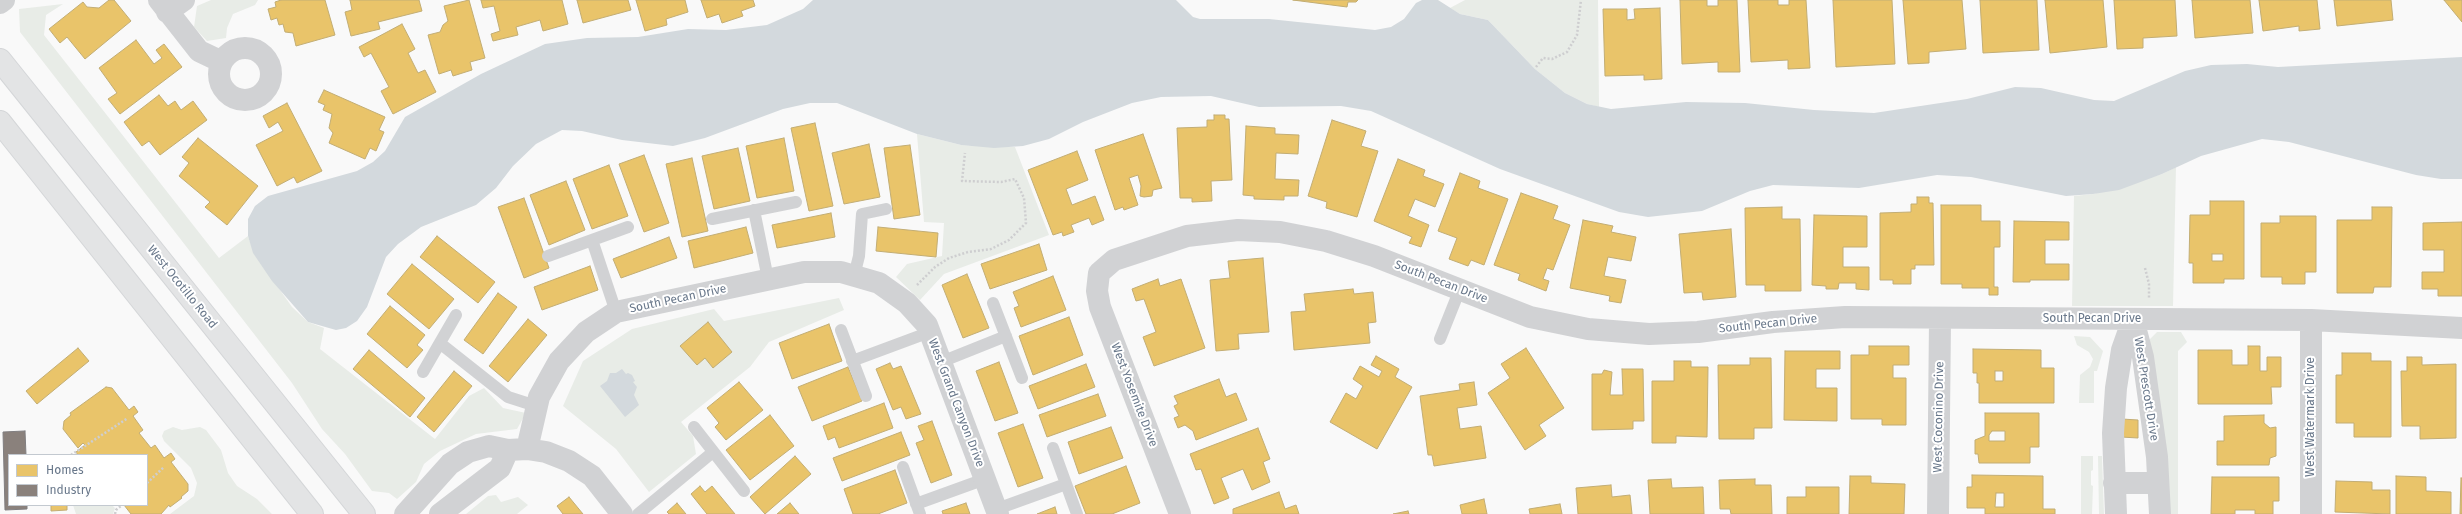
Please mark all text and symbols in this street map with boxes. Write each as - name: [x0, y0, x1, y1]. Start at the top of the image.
- street label: West Ocotillo Road: [144, 243, 220, 331]
- street label: South Pecan Drive: [1392, 258, 1490, 306]
- street label: South Pecan Drive: [628, 282, 728, 316]
- street label: South Pecan Drive: [1718, 312, 1818, 336]
- street label: South Pecan Drive: [2043, 312, 2141, 326]
- street label: West Prescott Drive: [2131, 336, 2161, 442]
- street label: West Grand Canyon Drive: [925, 337, 987, 469]
- street label: West Yosemite Drive: [1108, 341, 1160, 449]
- street label: West Watermark Drive: [2304, 357, 2318, 477]
- street label: West Coconino Drive: [1931, 361, 1947, 473]
- legend: [8, 454, 148, 506]
- text: Homes: [46, 463, 84, 477]
- text: Industry: [46, 483, 91, 497]

